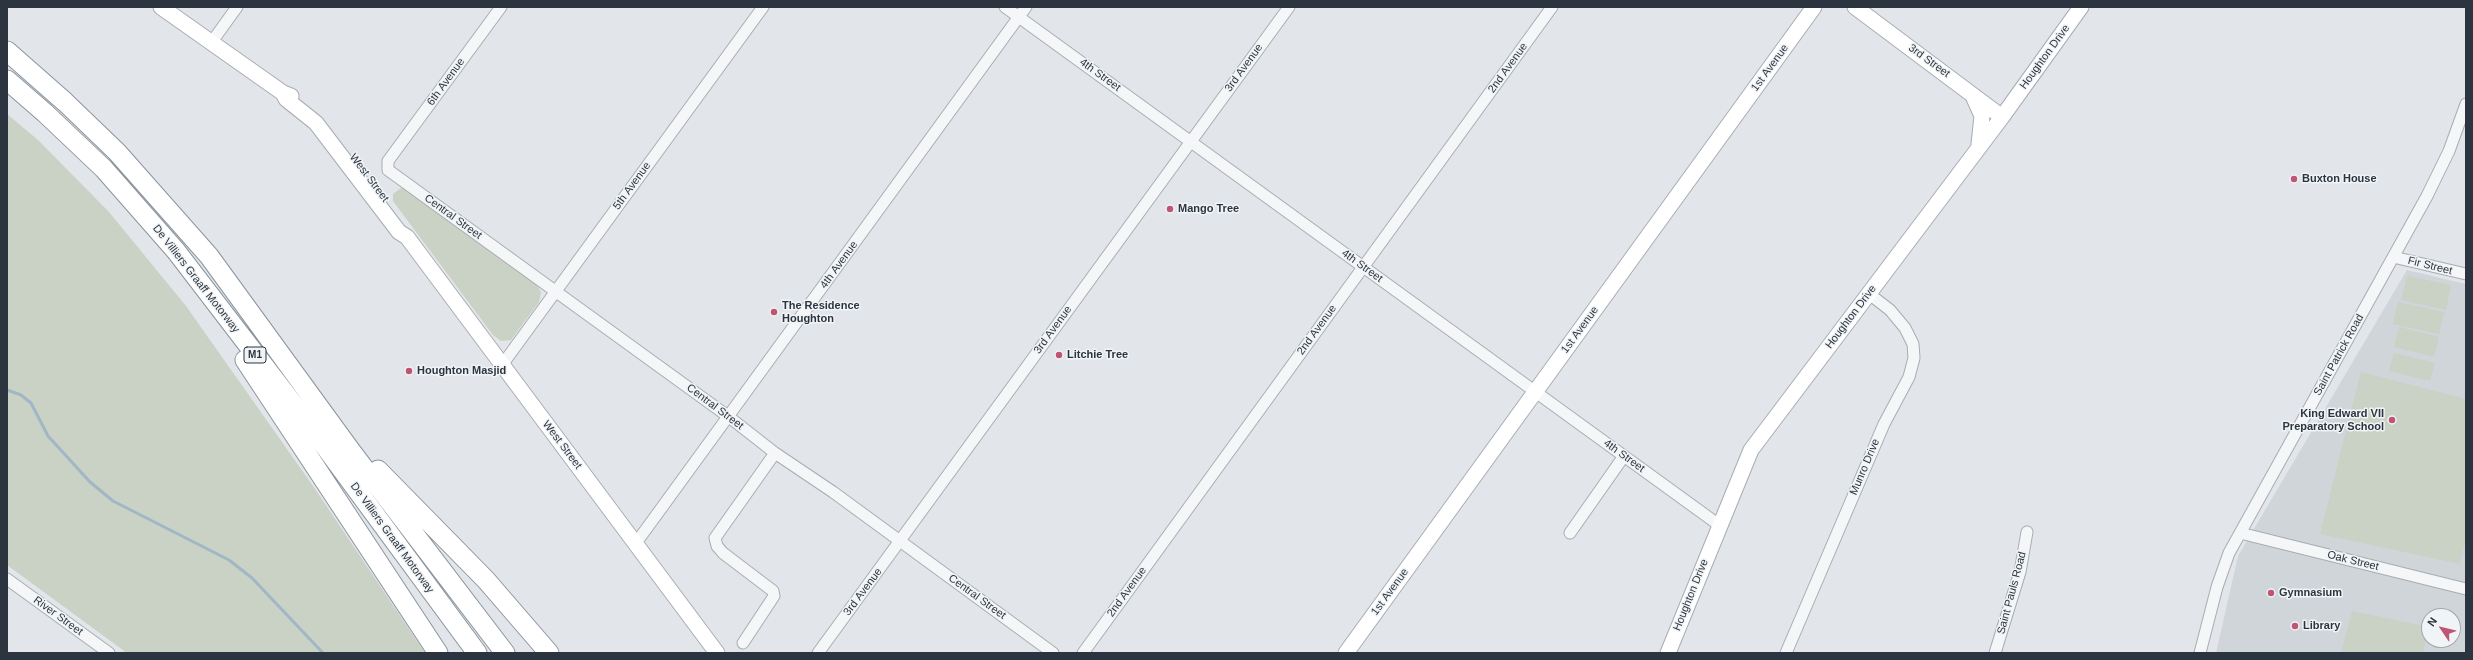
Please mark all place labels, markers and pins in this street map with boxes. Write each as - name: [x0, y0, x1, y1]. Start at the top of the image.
- place label: Buxton House: [2302, 172, 2377, 186]
- marker: Buxton House: [2289, 174, 2299, 184]
- place label: Mango Tree: [1178, 202, 1239, 216]
- marker: Mango Tree: [1165, 204, 1175, 214]
- place label: The Residence Houghton: [782, 299, 860, 325]
- marker: The Residence Houghton: [769, 307, 779, 317]
- place label: Litchie Tree: [1067, 348, 1128, 362]
- marker: Litchie Tree: [1054, 350, 1064, 360]
- place label: Houghton Masjid: [417, 364, 506, 378]
- marker: Houghton Masjid: [404, 366, 414, 376]
- place label: King Edward VII Preparatory School: [2283, 407, 2384, 433]
- marker: King Edward VII Preparatory School: [2387, 415, 2397, 425]
- place label: Gymnasium: [2279, 586, 2342, 600]
- marker: Gymnasium: [2266, 588, 2276, 598]
- place label: Library: [2303, 619, 2340, 633]
- marker: Library: [2290, 621, 2300, 631]

